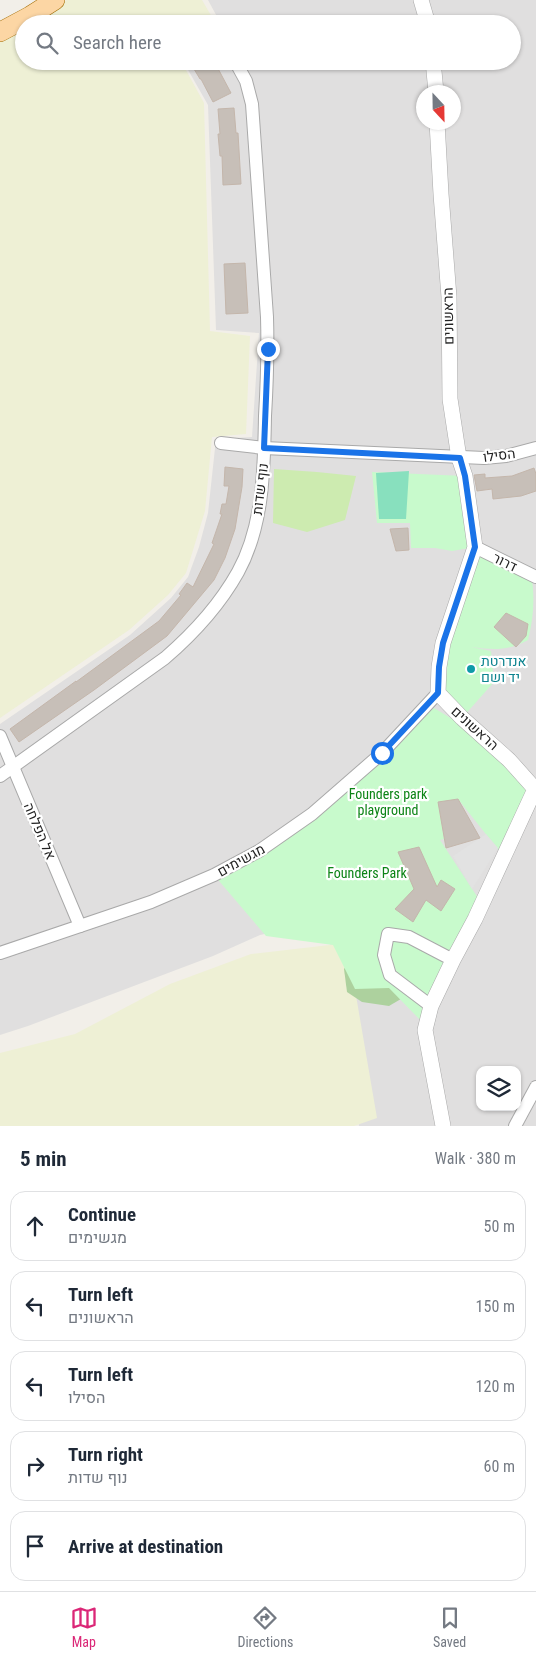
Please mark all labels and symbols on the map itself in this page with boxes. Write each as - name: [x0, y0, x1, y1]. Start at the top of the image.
- north arrow: [416, 85, 461, 130]
- street label: הראשונים: [439, 287, 457, 345]
- route end: [257, 338, 280, 361]
- street label: הסילו: [482, 445, 516, 465]
- street label: נוף שדות: [249, 462, 271, 516]
- street label: דרור: [490, 549, 520, 575]
- place label: אנדרטת יד ושם: [481, 653, 527, 685]
- marker: אנדרטת יד ושם: [465, 663, 477, 675]
- street label: הראשונים: [448, 703, 502, 753]
- route start: [371, 742, 394, 765]
- park label: Founders park playground: [349, 786, 428, 818]
- street label: אל הפלחה: [21, 800, 59, 862]
- street label: מגשימים: [215, 840, 267, 880]
- park label: Founders Park: [327, 865, 407, 881]

